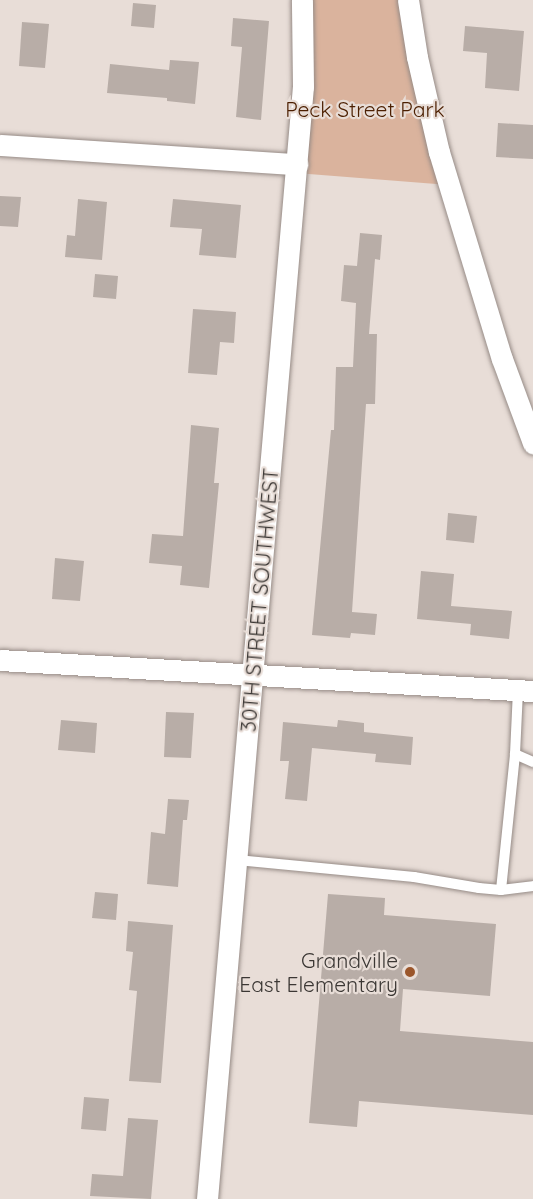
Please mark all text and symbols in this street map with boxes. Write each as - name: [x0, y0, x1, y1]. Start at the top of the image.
- park label: Peck Street Park: [285, 96, 445, 122]
- street label: 30TH STREET SOUTHWEST: [235, 467, 283, 733]
- place label: Grandville East Elementary: [239, 947, 398, 997]
- marker: Grandville East Elementary: [403, 965, 417, 979]

